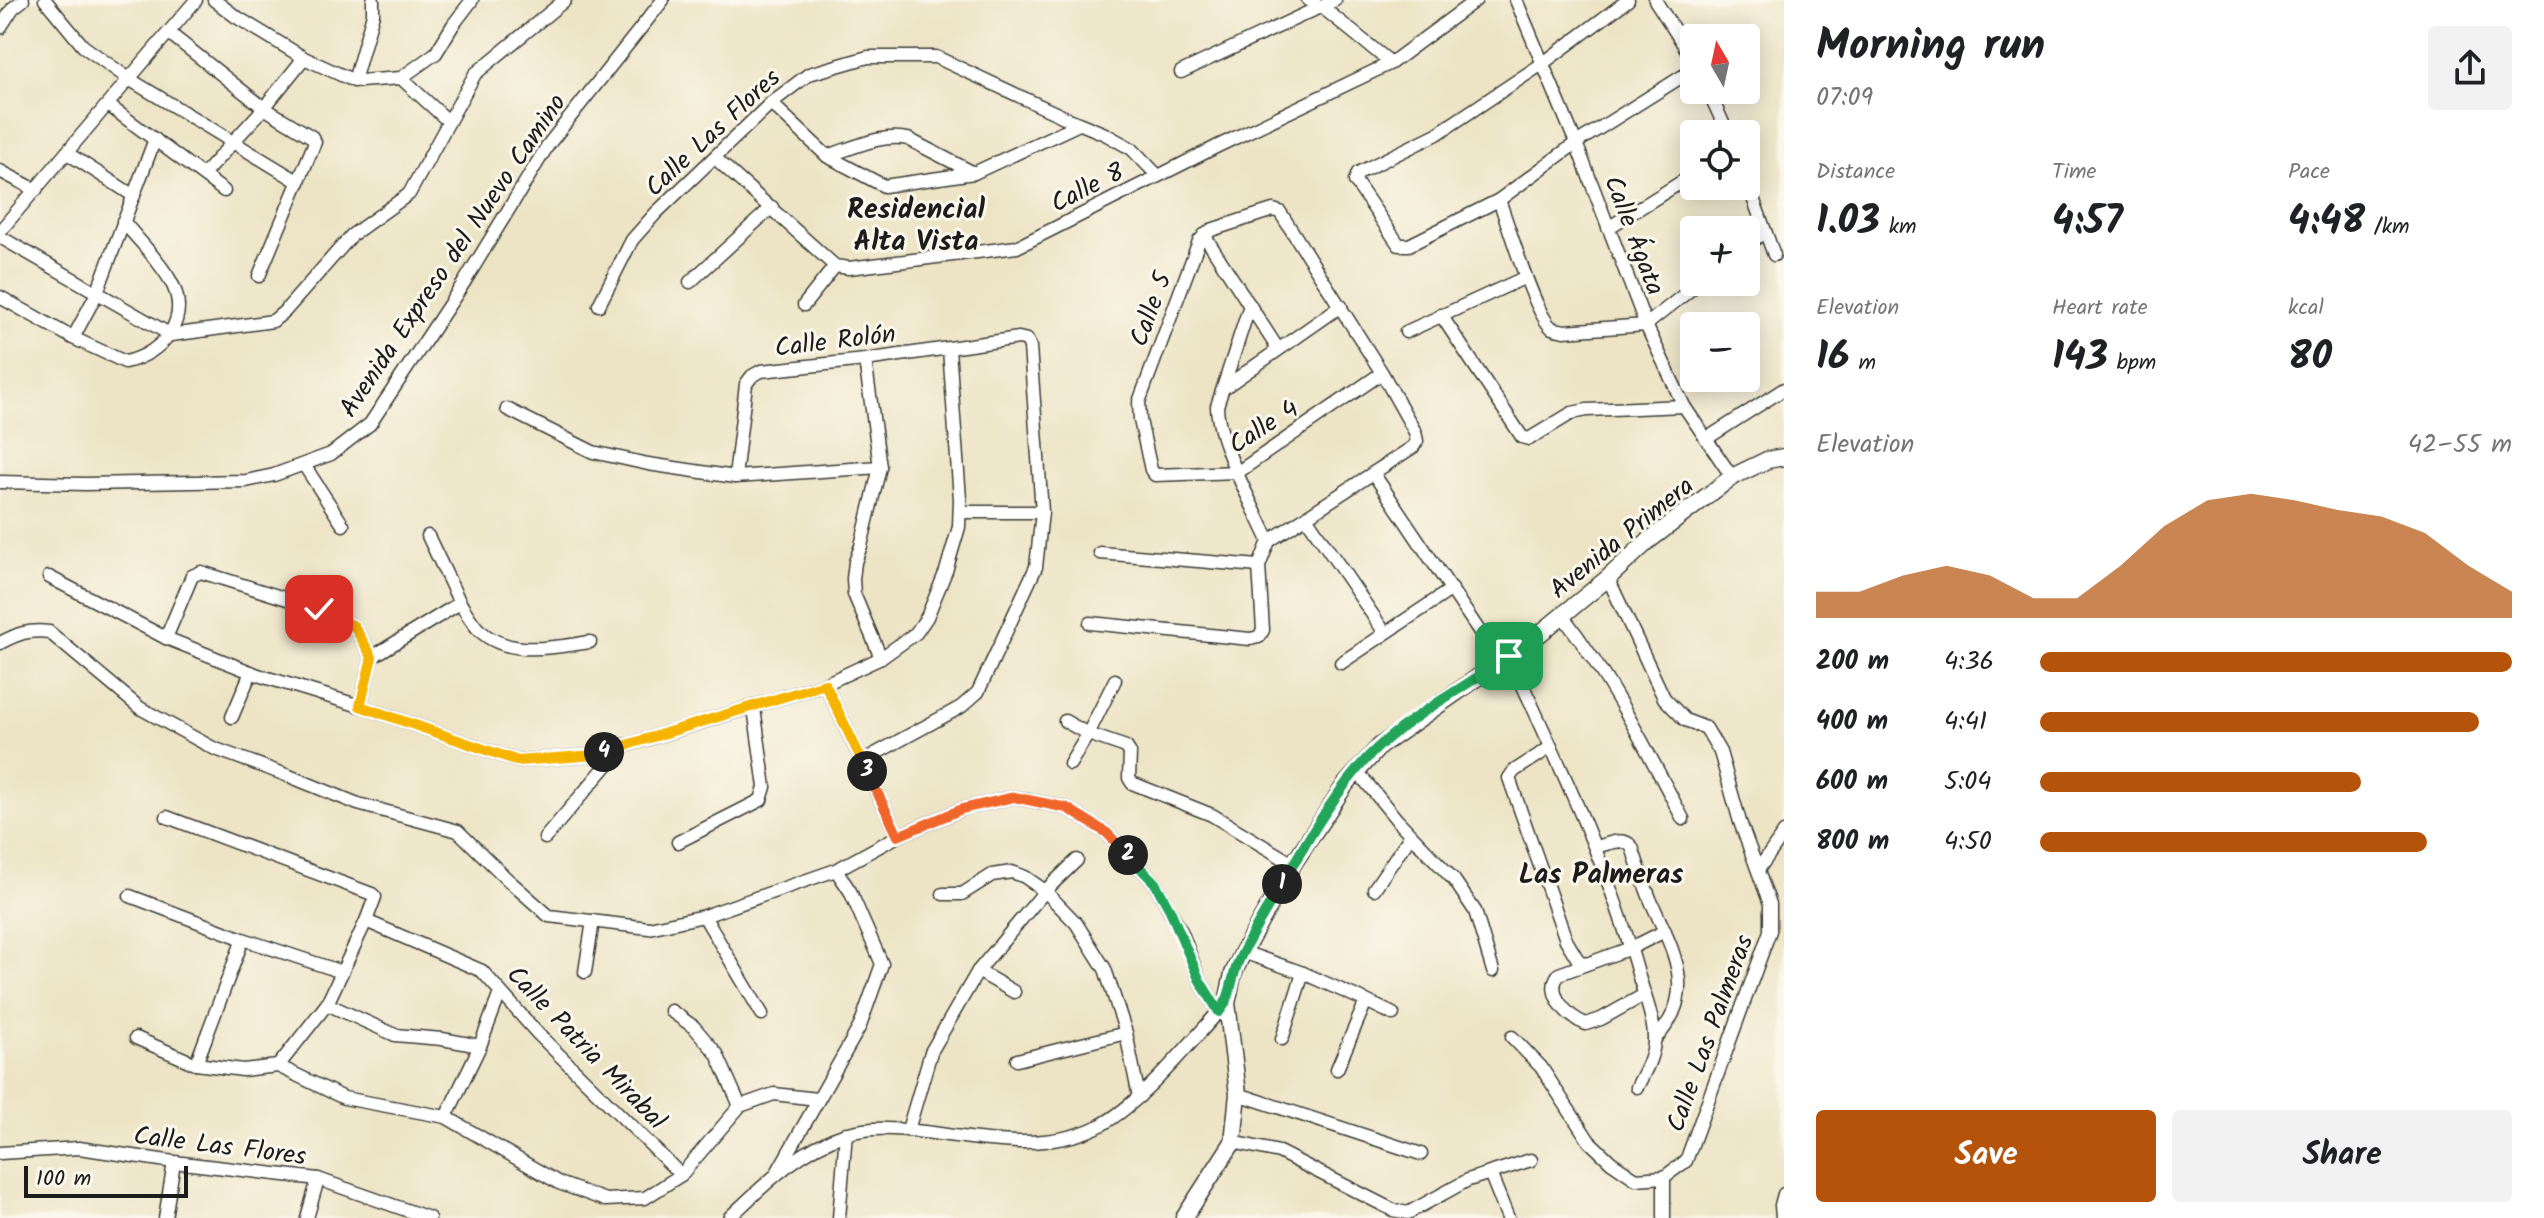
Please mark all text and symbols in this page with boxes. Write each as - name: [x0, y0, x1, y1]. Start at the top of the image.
- text: Morning run: [1816, 12, 2045, 82]
- north arrow: [1680, 24, 1760, 104]
- map controls: [1680, 24, 1760, 392]
- button: share: [2428, 26, 2512, 110]
- street label: Calle Las Flores: [636, 59, 791, 208]
- text: 07:09: [1816, 77, 1873, 119]
- street label: Avenida Expreso del Nuevo Camino: [329, 86, 578, 427]
- button: locate: [1680, 120, 1760, 200]
- street label: Calle 8: [1043, 152, 1133, 225]
- text: Distance: [1816, 155, 1895, 190]
- text: Time: [2052, 155, 2096, 190]
- text: Pace: [2288, 155, 2330, 190]
- street label: Calle Ágata: [1591, 170, 1675, 302]
- district label: Residencial Alta Vista: [847, 188, 985, 265]
- text: 1.03: [1816, 190, 1880, 254]
- text: 4:57: [2052, 190, 2123, 254]
- text: 4:48: [2288, 190, 2365, 254]
- text: km: [1880, 210, 1917, 245]
- text: /km: [2365, 210, 2410, 245]
- button: +: [1680, 216, 1760, 296]
- street label: Calle 5: [1119, 265, 1185, 353]
- text: Elevation: [1816, 291, 1899, 326]
- text: Heart rate: [2052, 291, 2148, 326]
- text: kcal: [2288, 291, 2324, 326]
- button: −: [1680, 312, 1760, 392]
- street label: Calle Rolón: [772, 314, 898, 370]
- text: 16: [1816, 326, 1850, 390]
- text: 143: [2052, 326, 2108, 390]
- text: 80: [2288, 326, 2332, 390]
- text: m: [1850, 346, 1876, 381]
- text: bpm: [2108, 346, 2156, 381]
- street label: Calle 4: [1220, 389, 1308, 466]
- text: Elevation: [1816, 424, 1914, 466]
- text: 42–55 m: [2408, 424, 2512, 466]
- street label: Avenida Primera: [1541, 467, 1704, 610]
- pin: [285, 575, 353, 643]
- icon: check: [297, 587, 341, 631]
- pin: [1475, 622, 1543, 690]
- icon: arrive: [1487, 634, 1531, 678]
- text: 200 m: [1816, 641, 1889, 683]
- text: 4:36: [1944, 641, 1994, 683]
- text: 400 m: [1816, 701, 1888, 743]
- text: 4:41: [1944, 701, 1987, 743]
- pin: 4: [584, 732, 624, 772]
- text: 4: [598, 734, 610, 769]
- pin: 3: [847, 751, 887, 791]
- text: 3: [861, 753, 873, 788]
- text: 600 m: [1816, 761, 1888, 803]
- text: 5:04: [1944, 761, 1992, 803]
- text: 800 m: [1816, 821, 1889, 863]
- text: 4:50: [1944, 821, 1992, 863]
- pin: 2: [1108, 835, 1148, 875]
- text: 2: [1122, 837, 1134, 872]
- district label: Las Palmeras: [1519, 853, 1683, 898]
- pin: 1: [1262, 864, 1302, 904]
- text: 1: [1279, 866, 1285, 901]
- street label: Calle Las Palmeras: [1656, 929, 1766, 1138]
- street label: Calle Patria Mirabal: [495, 956, 676, 1141]
- button: Save: [1816, 1110, 2156, 1202]
- button: Share: [2172, 1110, 2512, 1202]
- street label: Calle Las Flores: [131, 1116, 308, 1178]
- scale bar: [24, 1162, 188, 1198]
- text: 100 m: [36, 1162, 91, 1197]

